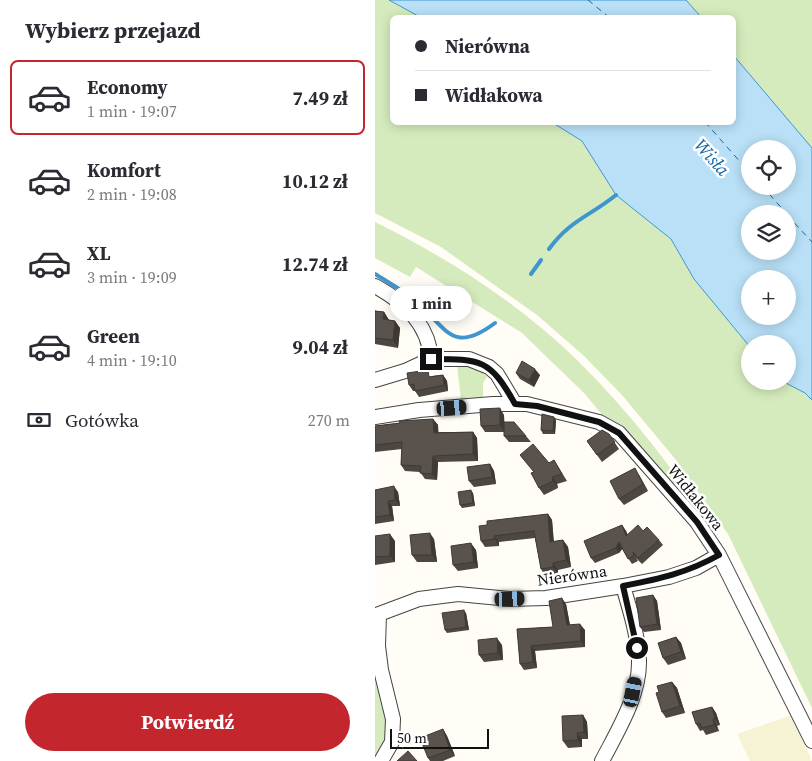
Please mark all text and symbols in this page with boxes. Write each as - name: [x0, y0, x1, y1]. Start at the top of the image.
- text: Wybierz przejazd: [25, 15, 201, 45]
- text: Nierówna: [445, 33, 530, 59]
- text: Economy: [87, 74, 168, 100]
- icon: car: [27, 75, 72, 120]
- text: Widłakowa: [445, 82, 542, 108]
- text: 7.49 zł: [292, 85, 348, 111]
- text: 1 min · 19:07: [87, 100, 177, 122]
- water label: Wisła: [689, 133, 736, 181]
- map controls: [741, 140, 796, 390]
- button: locate: [741, 140, 796, 195]
- text: Komfort: [87, 157, 161, 183]
- icon: car: [27, 158, 72, 203]
- text: 10.12 zł: [282, 168, 348, 194]
- text: 2 min · 19:08: [87, 183, 177, 205]
- button: layers: [741, 205, 796, 260]
- text: XL: [87, 240, 110, 266]
- icon: car: [27, 241, 72, 286]
- text: 12.74 zł: [282, 251, 348, 277]
- text: 3 min · 19:09: [87, 266, 177, 288]
- button: +: [741, 270, 796, 325]
- callout: 1 min: [390, 286, 472, 322]
- text: 1 min: [410, 292, 452, 314]
- text: Green: [87, 323, 140, 349]
- icon: car: [27, 324, 72, 369]
- text: 9.04 zł: [292, 334, 348, 360]
- button: −: [741, 335, 796, 390]
- route end: [420, 348, 442, 370]
- text: 4 min · 19:10: [87, 349, 177, 371]
- car: [436, 399, 467, 417]
- icon: cash: [25, 406, 53, 434]
- text: Gotówka: [65, 407, 139, 433]
- text: 270 m: [308, 409, 350, 431]
- street label: Widłakowa: [663, 459, 730, 535]
- street label: Nierówna: [536, 559, 609, 591]
- car: [494, 591, 525, 607]
- route start: [626, 637, 648, 659]
- car: [622, 676, 643, 708]
- button: Potwierdź: [25, 693, 350, 751]
- scale bar: [390, 726, 489, 749]
- text: 50 m: [397, 728, 427, 748]

